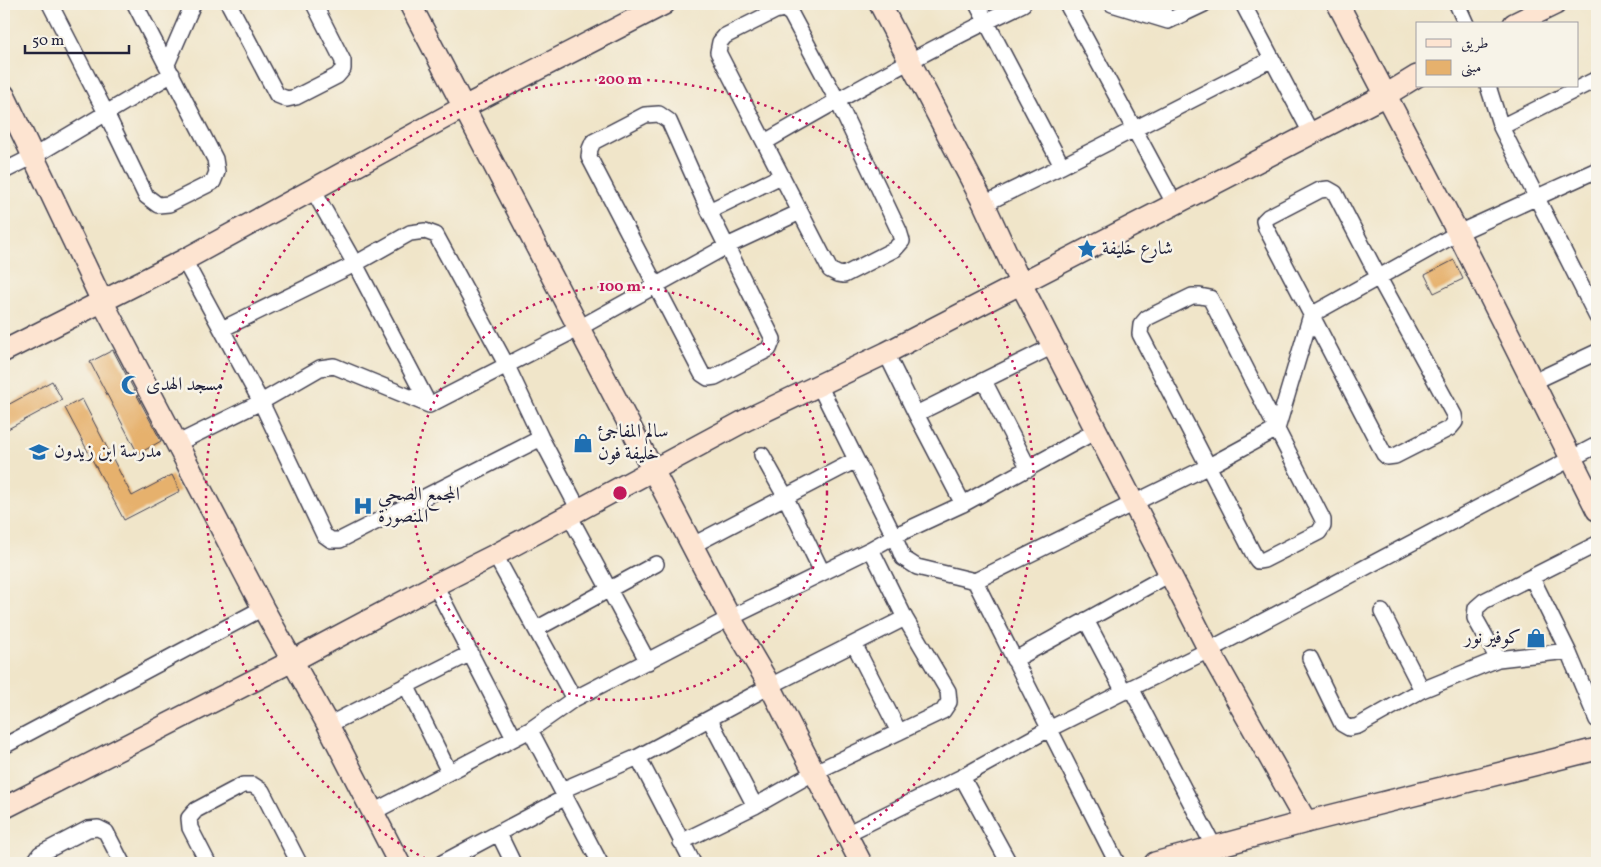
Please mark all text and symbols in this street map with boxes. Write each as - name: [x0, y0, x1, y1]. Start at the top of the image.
- scale bar: [25, 22, 129, 54]
- legend: [1416, 22, 1578, 88]
- text: 50 m: [32, 31, 64, 52]
- text: طريق: [1461, 34, 1488, 55]
- text: مبنى: [1461, 58, 1481, 79]
- text: 200 m: [598, 70, 642, 91]
- place label: شارع خليفة: [1102, 236, 1173, 263]
- place icon: شارع خليفة: [1076, 238, 1098, 260]
- text: 100 m: [599, 277, 642, 298]
- place label: مسجد الهدى: [146, 372, 224, 398]
- mosque icon: مسجد الهدى: [120, 374, 142, 396]
- place label: سالم المفاجئ خليفة فون: [598, 419, 668, 467]
- shop icon: سالم المفاجئ خليفة فون: [572, 432, 594, 454]
- place label: مدرسة ابن زيدون: [54, 439, 162, 465]
- school or university icon: مدرسة ابن زيدون: [28, 441, 50, 463]
- place label: المجمع الصحي المنصورة: [378, 482, 460, 530]
- centre of rings: [611, 484, 629, 502]
- hospital icon: المجمع الصحي المنصورة: [352, 495, 374, 517]
- place label: كوفير نور: [1462, 625, 1521, 651]
- shop icon: كوفير نور: [1525, 627, 1547, 649]

